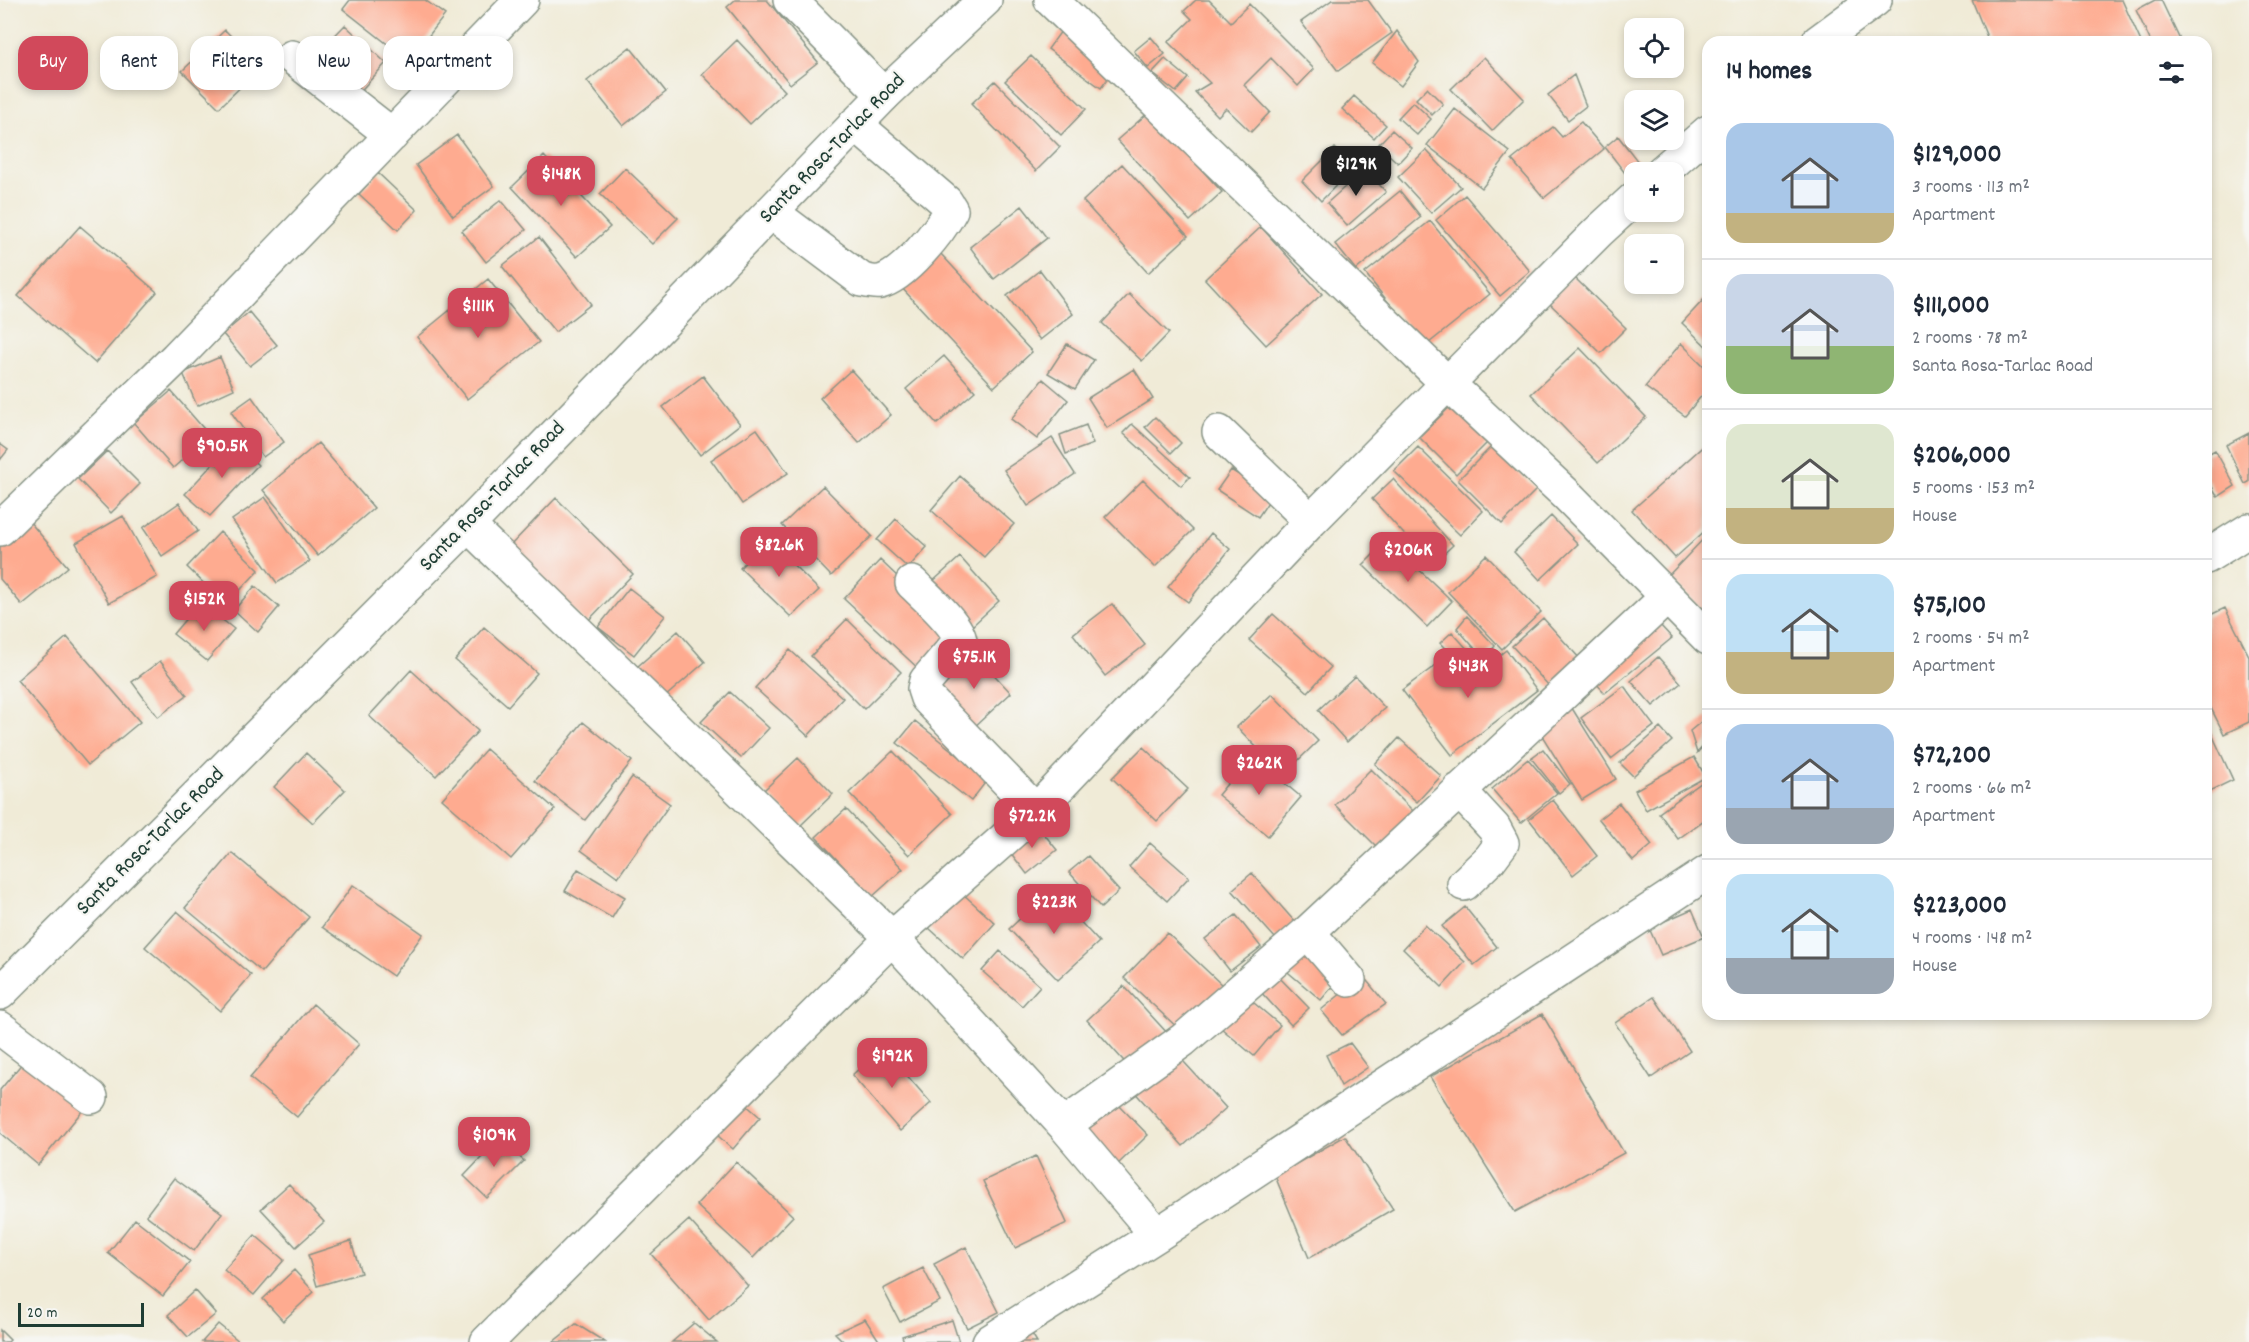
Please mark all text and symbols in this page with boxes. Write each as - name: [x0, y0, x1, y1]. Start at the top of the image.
- map controls: [1624, 18, 1684, 294]
- button: locate: [1624, 18, 1684, 78]
- chip: Buy: [18, 36, 88, 90]
- chip: Rent: [100, 36, 178, 90]
- chip: Filters: [190, 36, 284, 90]
- chip: New: [296, 36, 371, 90]
- chip: Apartment: [383, 36, 513, 90]
- text: 14 homes: [1726, 54, 1812, 91]
- icon: filters: [2155, 56, 2188, 89]
- street label: Santa Rosa-Tarlac Road: [753, 67, 913, 231]
- button: layers: [1624, 90, 1684, 150]
- text: $129,000: [1912, 137, 2002, 174]
- pin: $129K: [1314, 146, 1398, 197]
- icon: home: [1774, 147, 1846, 219]
- text: $129K: [1335, 151, 1377, 179]
- pin: $148K: [519, 156, 603, 207]
- text: $148K: [541, 161, 581, 189]
- button: +: [1624, 162, 1684, 222]
- text: 3 rooms · 113 m²: [1912, 174, 2030, 202]
- text: Apartment: [1912, 202, 1995, 230]
- button: −: [1624, 234, 1684, 294]
- pin: $111K: [436, 288, 520, 339]
- text: $111,000: [1912, 288, 1990, 325]
- text: $111K: [462, 293, 494, 321]
- icon: home: [1774, 298, 1846, 370]
- text: 2 rooms · 78 m²: [1912, 325, 2028, 353]
- text: Santa Rosa-Tarlac Road: [1912, 353, 2093, 381]
- street label: Santa Rosa-Tarlac Road: [413, 415, 573, 579]
- pin: $90.5K: [173, 428, 271, 479]
- text: $90.5K: [196, 433, 248, 461]
- text: $206,000: [1912, 438, 2011, 475]
- icon: home: [1774, 448, 1846, 520]
- text: 5 rooms · 153 m²: [1912, 475, 2035, 503]
- text: House: [1912, 503, 1957, 531]
- pin: $82.6K: [730, 527, 828, 578]
- text: $82.6K: [754, 532, 804, 560]
- pin: $206K: [1366, 532, 1450, 583]
- text: $206K: [1384, 537, 1432, 565]
- pin: $152K: [162, 581, 246, 632]
- text: $152K: [183, 586, 225, 614]
- text: $75,100: [1912, 588, 1986, 625]
- icon: home: [1774, 598, 1846, 670]
- text: 2 rooms · 54 m²: [1912, 625, 2030, 653]
- pin: $75.1K: [925, 639, 1023, 690]
- text: $75.1K: [952, 644, 996, 672]
- pin: $143K: [1426, 648, 1510, 699]
- text: $143K: [1448, 653, 1488, 681]
- text: Apartment: [1912, 653, 1995, 681]
- text: $72,200: [1912, 738, 1991, 775]
- pin: $262K: [1217, 745, 1301, 796]
- icon: home: [1774, 748, 1846, 820]
- text: $262K: [1236, 750, 1282, 778]
- street label: Santa Rosa-Tarlac Road: [70, 761, 232, 923]
- text: 2 rooms · 66 m²: [1912, 775, 2032, 803]
- pin: $72.2K: [983, 798, 1081, 849]
- text: $72.2K: [1008, 803, 1056, 831]
- text: Apartment: [1912, 803, 1995, 831]
- pin: $223K: [1012, 884, 1096, 935]
- text: $223,000: [1912, 888, 2007, 925]
- text: $223K: [1031, 889, 1077, 917]
- icon: home: [1774, 898, 1846, 970]
- text: 4 rooms · 148 m²: [1912, 925, 2032, 953]
- text: House: [1912, 953, 1957, 981]
- pin: $192K: [850, 1038, 934, 1089]
- text: $192K: [871, 1043, 913, 1071]
- pin: $109K: [452, 1117, 536, 1168]
- text: $109K: [472, 1122, 516, 1150]
- scale bar: [18, 1300, 144, 1328]
- text: 20 m: [27, 1302, 57, 1325]

